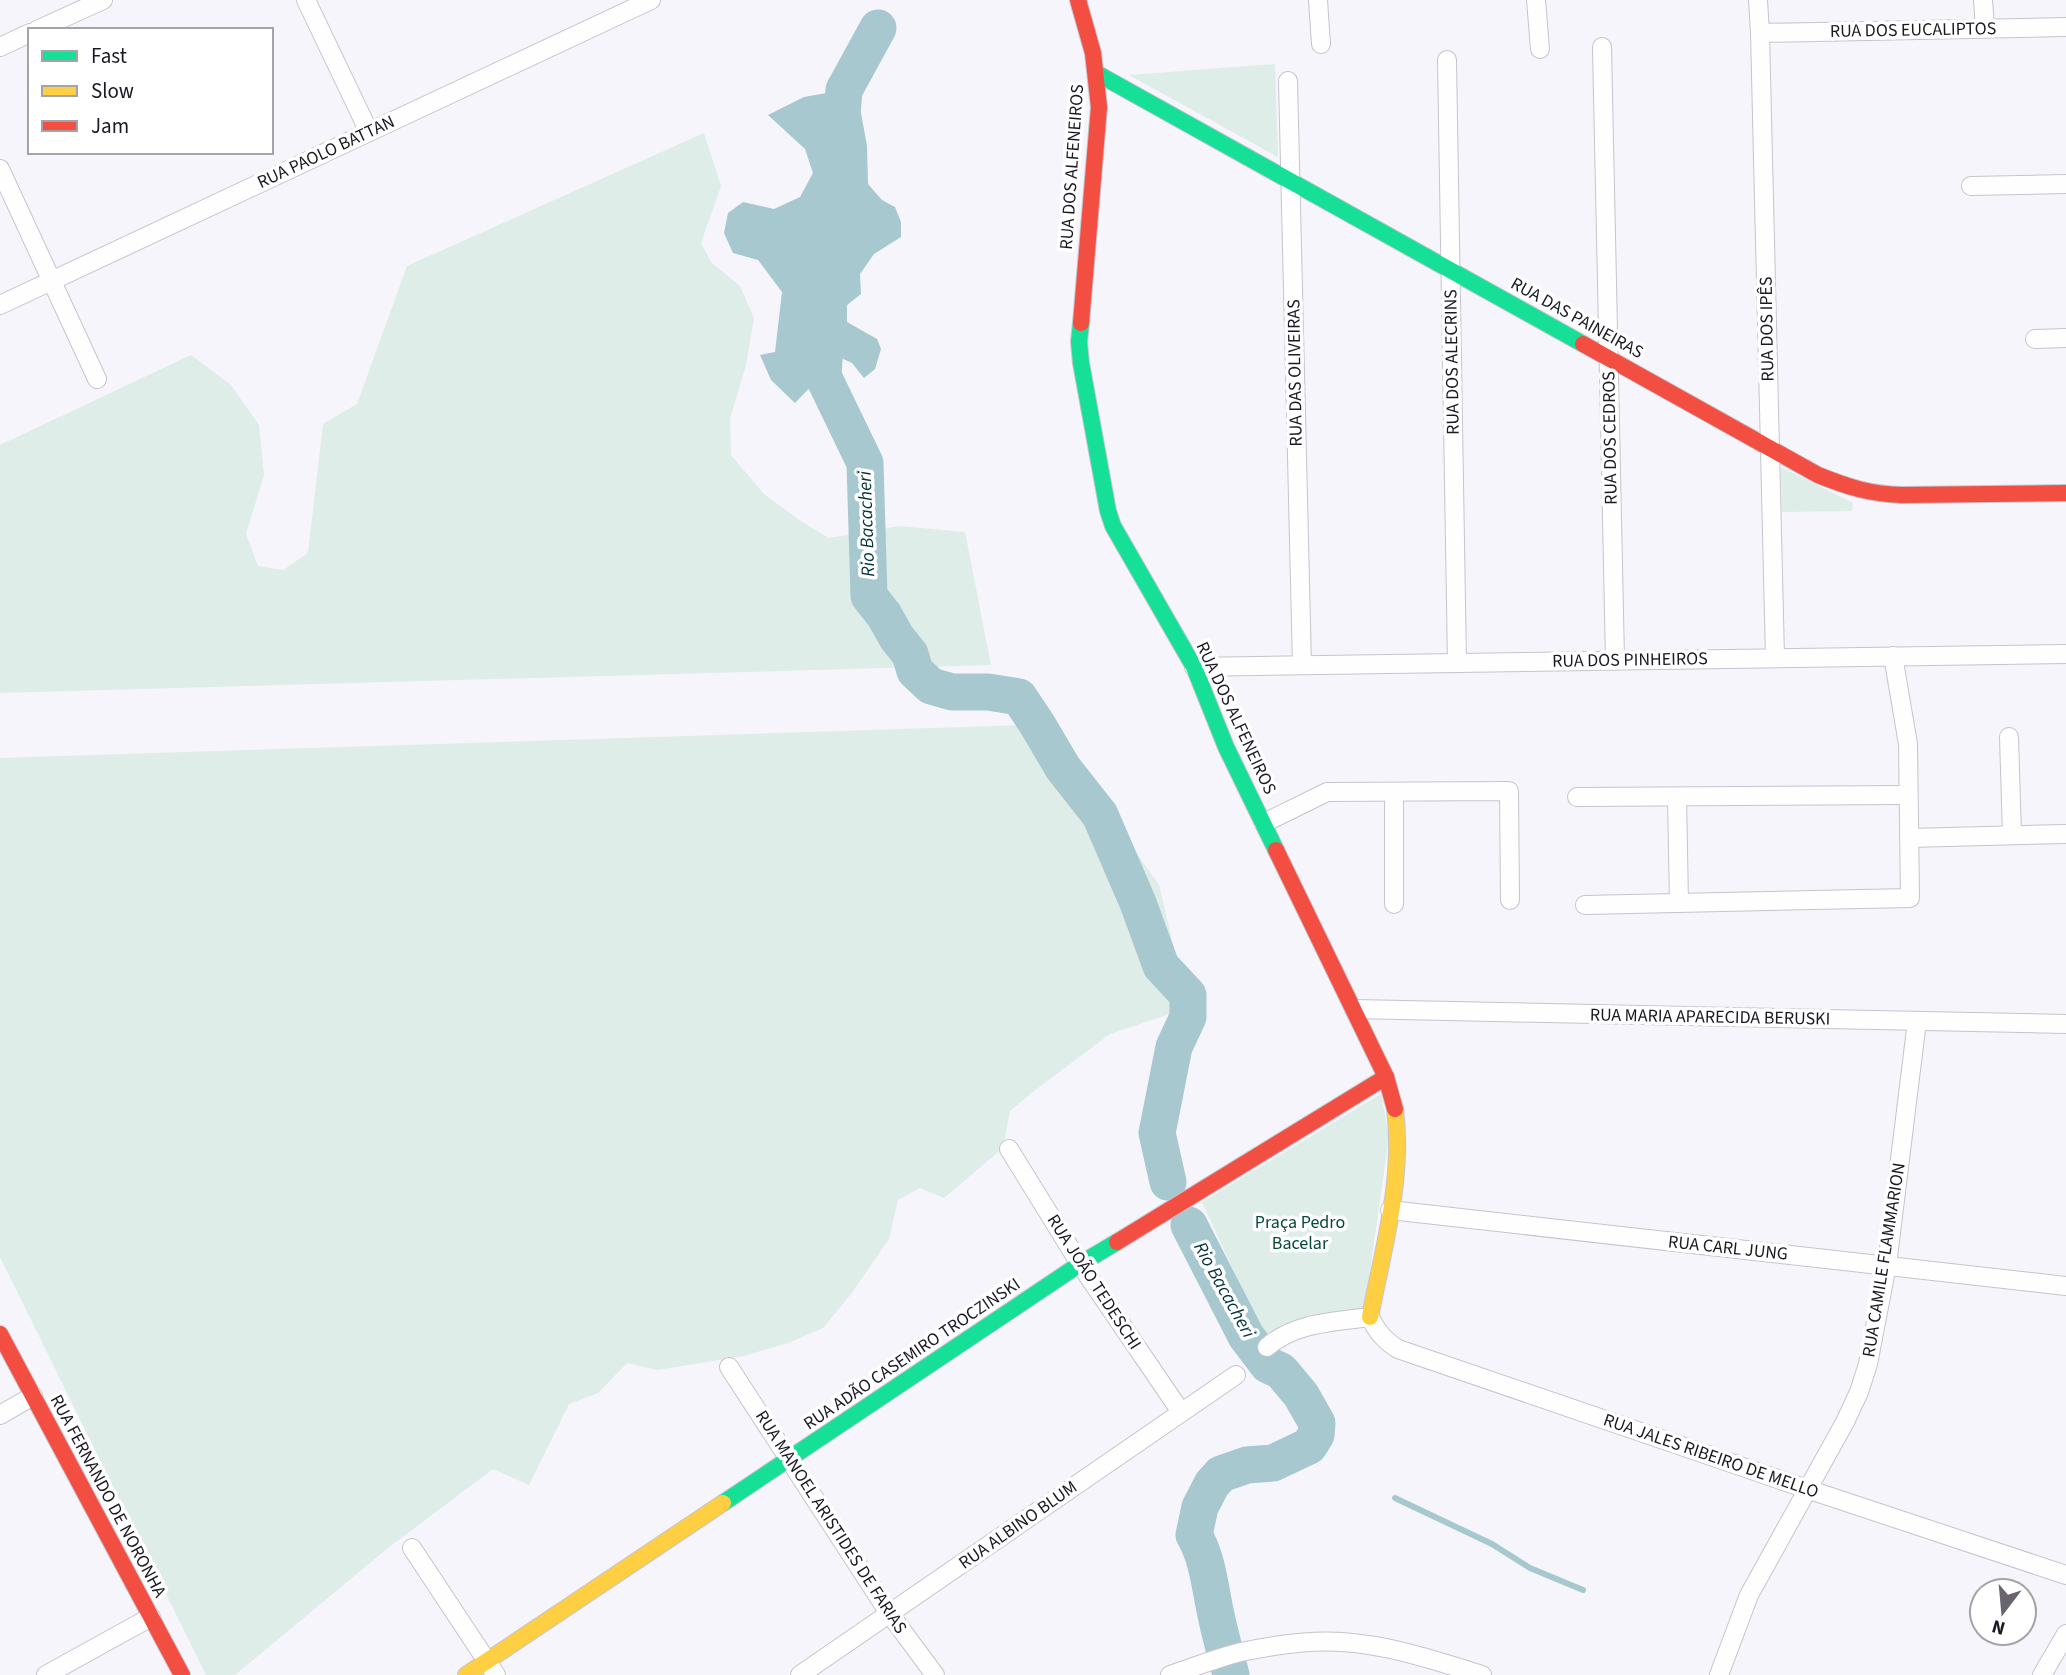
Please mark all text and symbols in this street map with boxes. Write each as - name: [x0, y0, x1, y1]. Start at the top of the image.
- street label: RUA DOS EUCALIPTOS: [1830, 16, 1996, 44]
- legend: [28, 28, 273, 154]
- text: Fast: [91, 41, 127, 71]
- text: Slow: [91, 76, 134, 106]
- street label: RUA DOS ALFENEIROS: [1054, 83, 1090, 251]
- street label: RUA PAOLO BATTAN: [253, 109, 399, 195]
- text: Jam: [91, 111, 129, 141]
- street label: RUA DAS PAINEIRAS: [1506, 271, 1648, 365]
- street label: RUA DOS IPÊS: [1754, 276, 1780, 382]
- street label: RUA DOS ALECRINS: [1438, 289, 1466, 435]
- street label: RUA DAS OLIVEIRAS: [1281, 299, 1309, 447]
- street label: RUA DOS CEDROS: [1596, 371, 1624, 505]
- water label: Rio Bacacheri: [852, 470, 882, 578]
- street label: RUA DOS ALFENEIROS: [1190, 638, 1282, 798]
- street label: RUA DOS PINHEIROS: [1552, 646, 1708, 674]
- street label: RUA MARIA APARECIDA BERUSKI: [1590, 1002, 1830, 1032]
- street label: RUA CAMILE FLAMMARION: [1856, 1161, 1912, 1359]
- street label: RUA JOÃO TEDESCHI: [1041, 1210, 1147, 1354]
- park label: Praça Pedro Bacelar: [1255, 1210, 1345, 1256]
- street label: RUA CARL JUNG: [1667, 1229, 1789, 1267]
- water label: Rio Bacacheri: [1186, 1237, 1262, 1343]
- street label: RUA ADÃO CASEMIRO TROCZINSKI: [799, 1272, 1025, 1436]
- street label: RUA FERNANDO DE NORONHA: [44, 1390, 172, 1602]
- street label: RUA MANOEL ARISTIDES DE FARIAS: [749, 1405, 913, 1639]
- street label: RUA JALES RIBEIRO DE MELLO: [1600, 1407, 1822, 1505]
- street label: RUA ALBINO BLUM: [954, 1475, 1082, 1575]
- north arrow: [1968, 1577, 2038, 1647]
- text: N: [1989, 1612, 2009, 1642]

